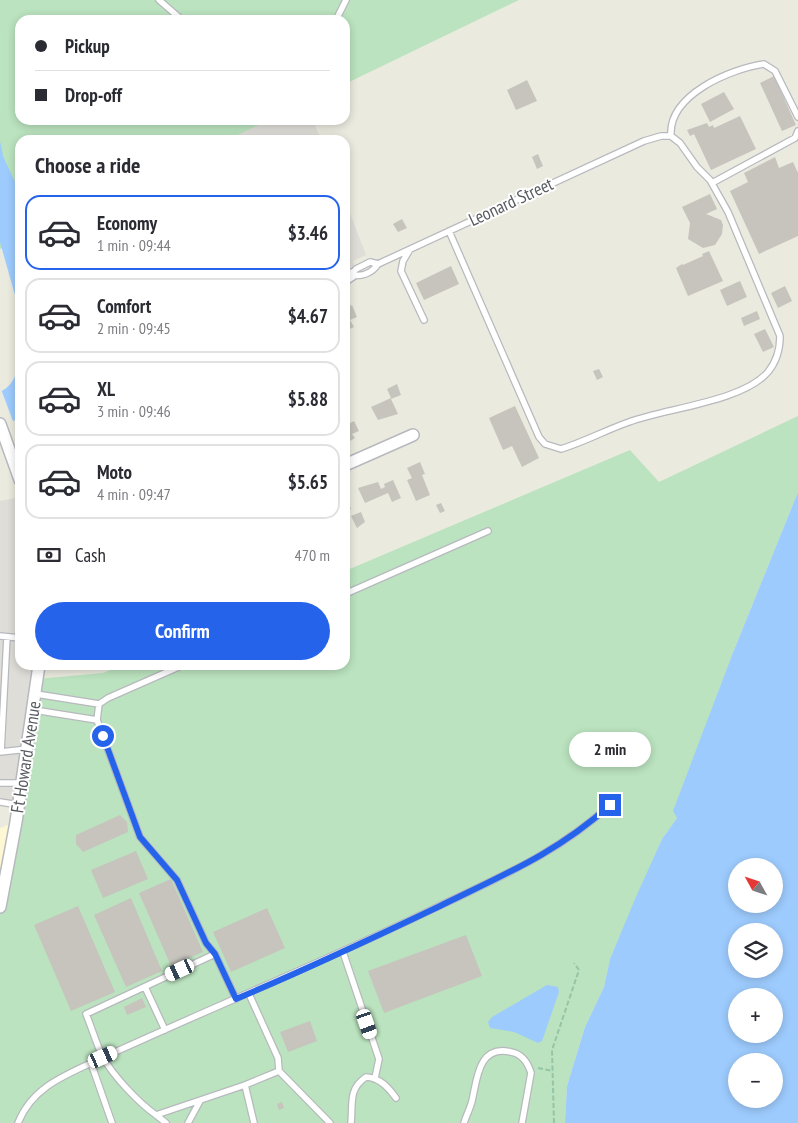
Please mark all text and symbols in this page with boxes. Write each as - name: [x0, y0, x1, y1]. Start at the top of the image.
- text: Pickup: [65, 34, 110, 58]
- text: Drop-off: [65, 83, 122, 107]
- text: Choose a ride: [35, 151, 140, 179]
- street label: Leonard Street: [465, 172, 557, 231]
- icon: car: [37, 210, 82, 255]
- text: Economy: [97, 211, 157, 235]
- text: $3.46: [288, 221, 328, 245]
- text: 1 min · 09:44: [97, 235, 171, 255]
- icon: car: [37, 293, 82, 338]
- text: Comfort: [97, 294, 151, 318]
- text: $4.67: [288, 304, 328, 328]
- text: 2 min · 09:45: [97, 318, 171, 338]
- icon: car: [37, 376, 82, 421]
- text: XL: [97, 377, 115, 401]
- text: $5.88: [288, 387, 328, 411]
- text: 3 min · 09:46: [97, 401, 171, 421]
- icon: car: [37, 459, 82, 504]
- text: Moto: [97, 460, 132, 484]
- text: $5.65: [288, 470, 328, 494]
- text: 4 min · 09:47: [97, 484, 171, 504]
- icon: cash: [35, 541, 63, 569]
- text: Cash: [75, 543, 106, 567]
- text: 470 m: [295, 545, 330, 565]
- button: Confirm: [35, 602, 330, 660]
- street label: Ft Howard Avenue: [5, 699, 46, 814]
- route start: [92, 725, 114, 747]
- callout: 2 min: [569, 732, 651, 768]
- text: 2 min: [594, 739, 626, 759]
- route end: [599, 794, 621, 816]
- north arrow: [728, 858, 782, 912]
- map controls: [728, 858, 783, 1108]
- button: layers: [728, 923, 783, 978]
- car: [163, 957, 196, 983]
- button: +: [728, 988, 783, 1043]
- car: [355, 1007, 378, 1041]
- car: [86, 1044, 119, 1070]
- button: −: [728, 1053, 783, 1108]

